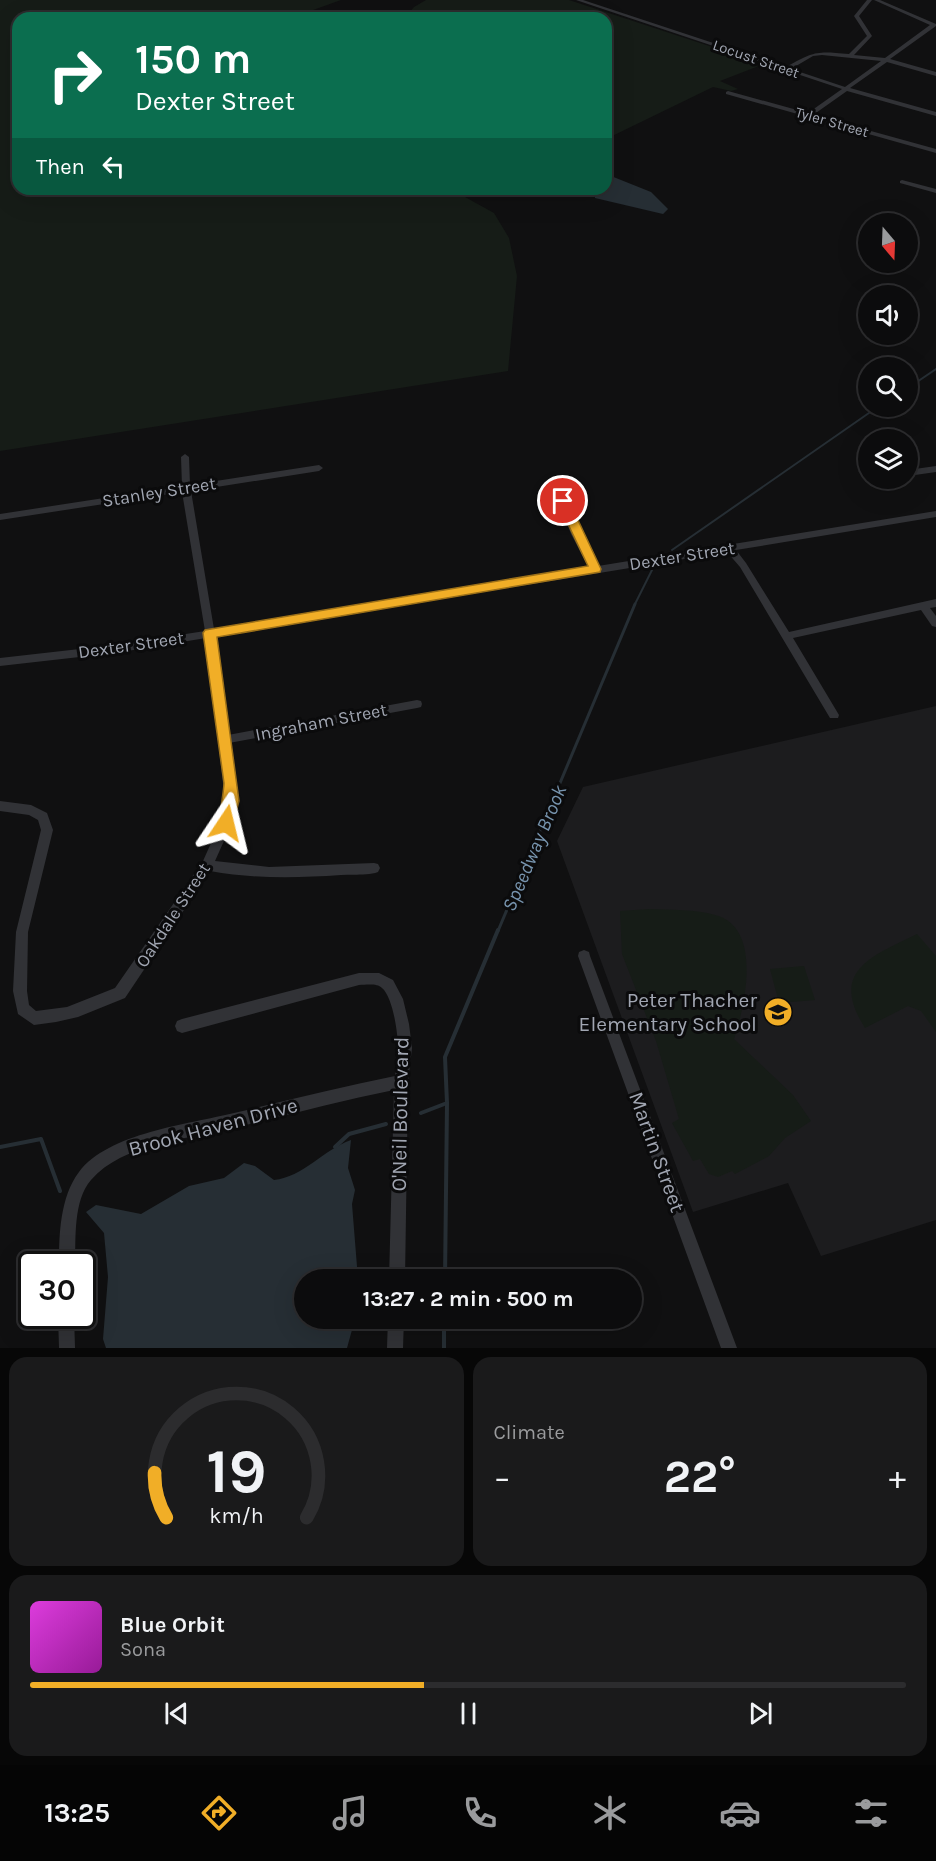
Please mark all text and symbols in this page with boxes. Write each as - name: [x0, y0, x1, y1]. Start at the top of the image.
- text: 150 m: [135, 34, 251, 84]
- icon: right: [36, 36, 114, 114]
- street label: Locust Street: [710, 36, 802, 82]
- text: Dexter Street: [135, 85, 295, 117]
- street label: Tyler Street: [793, 103, 871, 141]
- icon: left: [97, 150, 130, 183]
- text: Then: [36, 154, 85, 180]
- north arrow: [858, 213, 918, 273]
- map controls: [858, 213, 918, 489]
- button: sound: [858, 285, 918, 345]
- button: search: [858, 357, 918, 417]
- button: layers: [858, 429, 918, 489]
- street label: Stanley Street: [101, 472, 218, 512]
- pin: [537, 475, 588, 526]
- icon: arrive: [546, 484, 579, 517]
- street label: Dexter Street: [628, 537, 737, 575]
- street label: Dexter Street: [77, 627, 186, 663]
- street label: Ingraham Street: [253, 698, 389, 746]
- water label: Speedway Brook: [498, 781, 572, 915]
- position arrow: [194, 791, 258, 855]
- street label: Oakdale Street: [131, 858, 215, 971]
- place label: Peter Thacher Elementary School: [579, 988, 757, 1036]
- school or university icon: Peter Thacher Elementary School: [762, 996, 794, 1028]
- street label: O'Neil Boulevard: [387, 1036, 413, 1192]
- street label: Martin Street: [624, 1089, 690, 1216]
- street label: Brook Haven Drive: [126, 1093, 300, 1161]
- speed limit sign: 30: [18, 1251, 96, 1329]
- text: 13:27 · 2 min · 500 m: [362, 1286, 574, 1312]
- text: Climate: [494, 1421, 565, 1444]
- text: 19: [206, 1435, 266, 1508]
- text: 22°: [664, 1451, 736, 1503]
- text: −: [494, 1458, 511, 1496]
- text: +: [889, 1458, 906, 1496]
- text: km/h: [209, 1504, 263, 1529]
- text: Blue Orbit: [120, 1612, 225, 1638]
- text: Sona: [120, 1638, 166, 1661]
- icon: previous: [160, 1697, 193, 1730]
- icon: pause: [452, 1697, 485, 1730]
- icon: next: [744, 1697, 777, 1730]
- icon: directions: [198, 1792, 240, 1834]
- icon: music: [329, 1792, 371, 1834]
- icon: phone: [459, 1792, 501, 1834]
- icon: climate: [589, 1792, 631, 1834]
- icon: car: [719, 1792, 761, 1834]
- icon: filters: [850, 1792, 892, 1834]
- text: 13:25: [44, 1797, 110, 1829]

